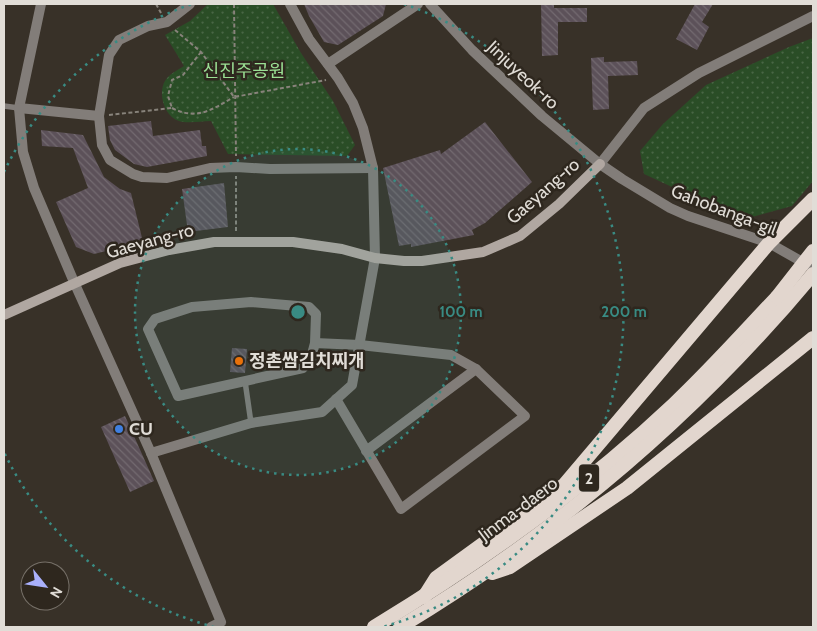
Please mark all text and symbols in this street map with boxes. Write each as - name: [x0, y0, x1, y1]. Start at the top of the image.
- street label: Jinjuyeok-ro: [482, 35, 564, 114]
- park label: 신진주공원: [203, 60, 285, 82]
- street label: Gaeyang-ro: [502, 153, 584, 229]
- street label: Gahobanga-gil: [668, 180, 781, 241]
- street label: Gaeyang-ro: [104, 219, 196, 263]
- centre of rings: [289, 303, 307, 321]
- text: 100 m: [439, 303, 483, 321]
- text: 200 m: [601, 303, 647, 321]
- place label: 정촌쌈김치찌개: [249, 350, 365, 372]
- marker: 정촌쌈김치찌개: [233, 355, 245, 367]
- place label: CU: [129, 418, 153, 440]
- marker: CU: [113, 423, 125, 435]
- road number: 2: [579, 464, 599, 492]
- street label: Jinma-daero: [473, 472, 562, 547]
- north arrow: [20, 561, 70, 611]
- text: N: [46, 584, 67, 601]

